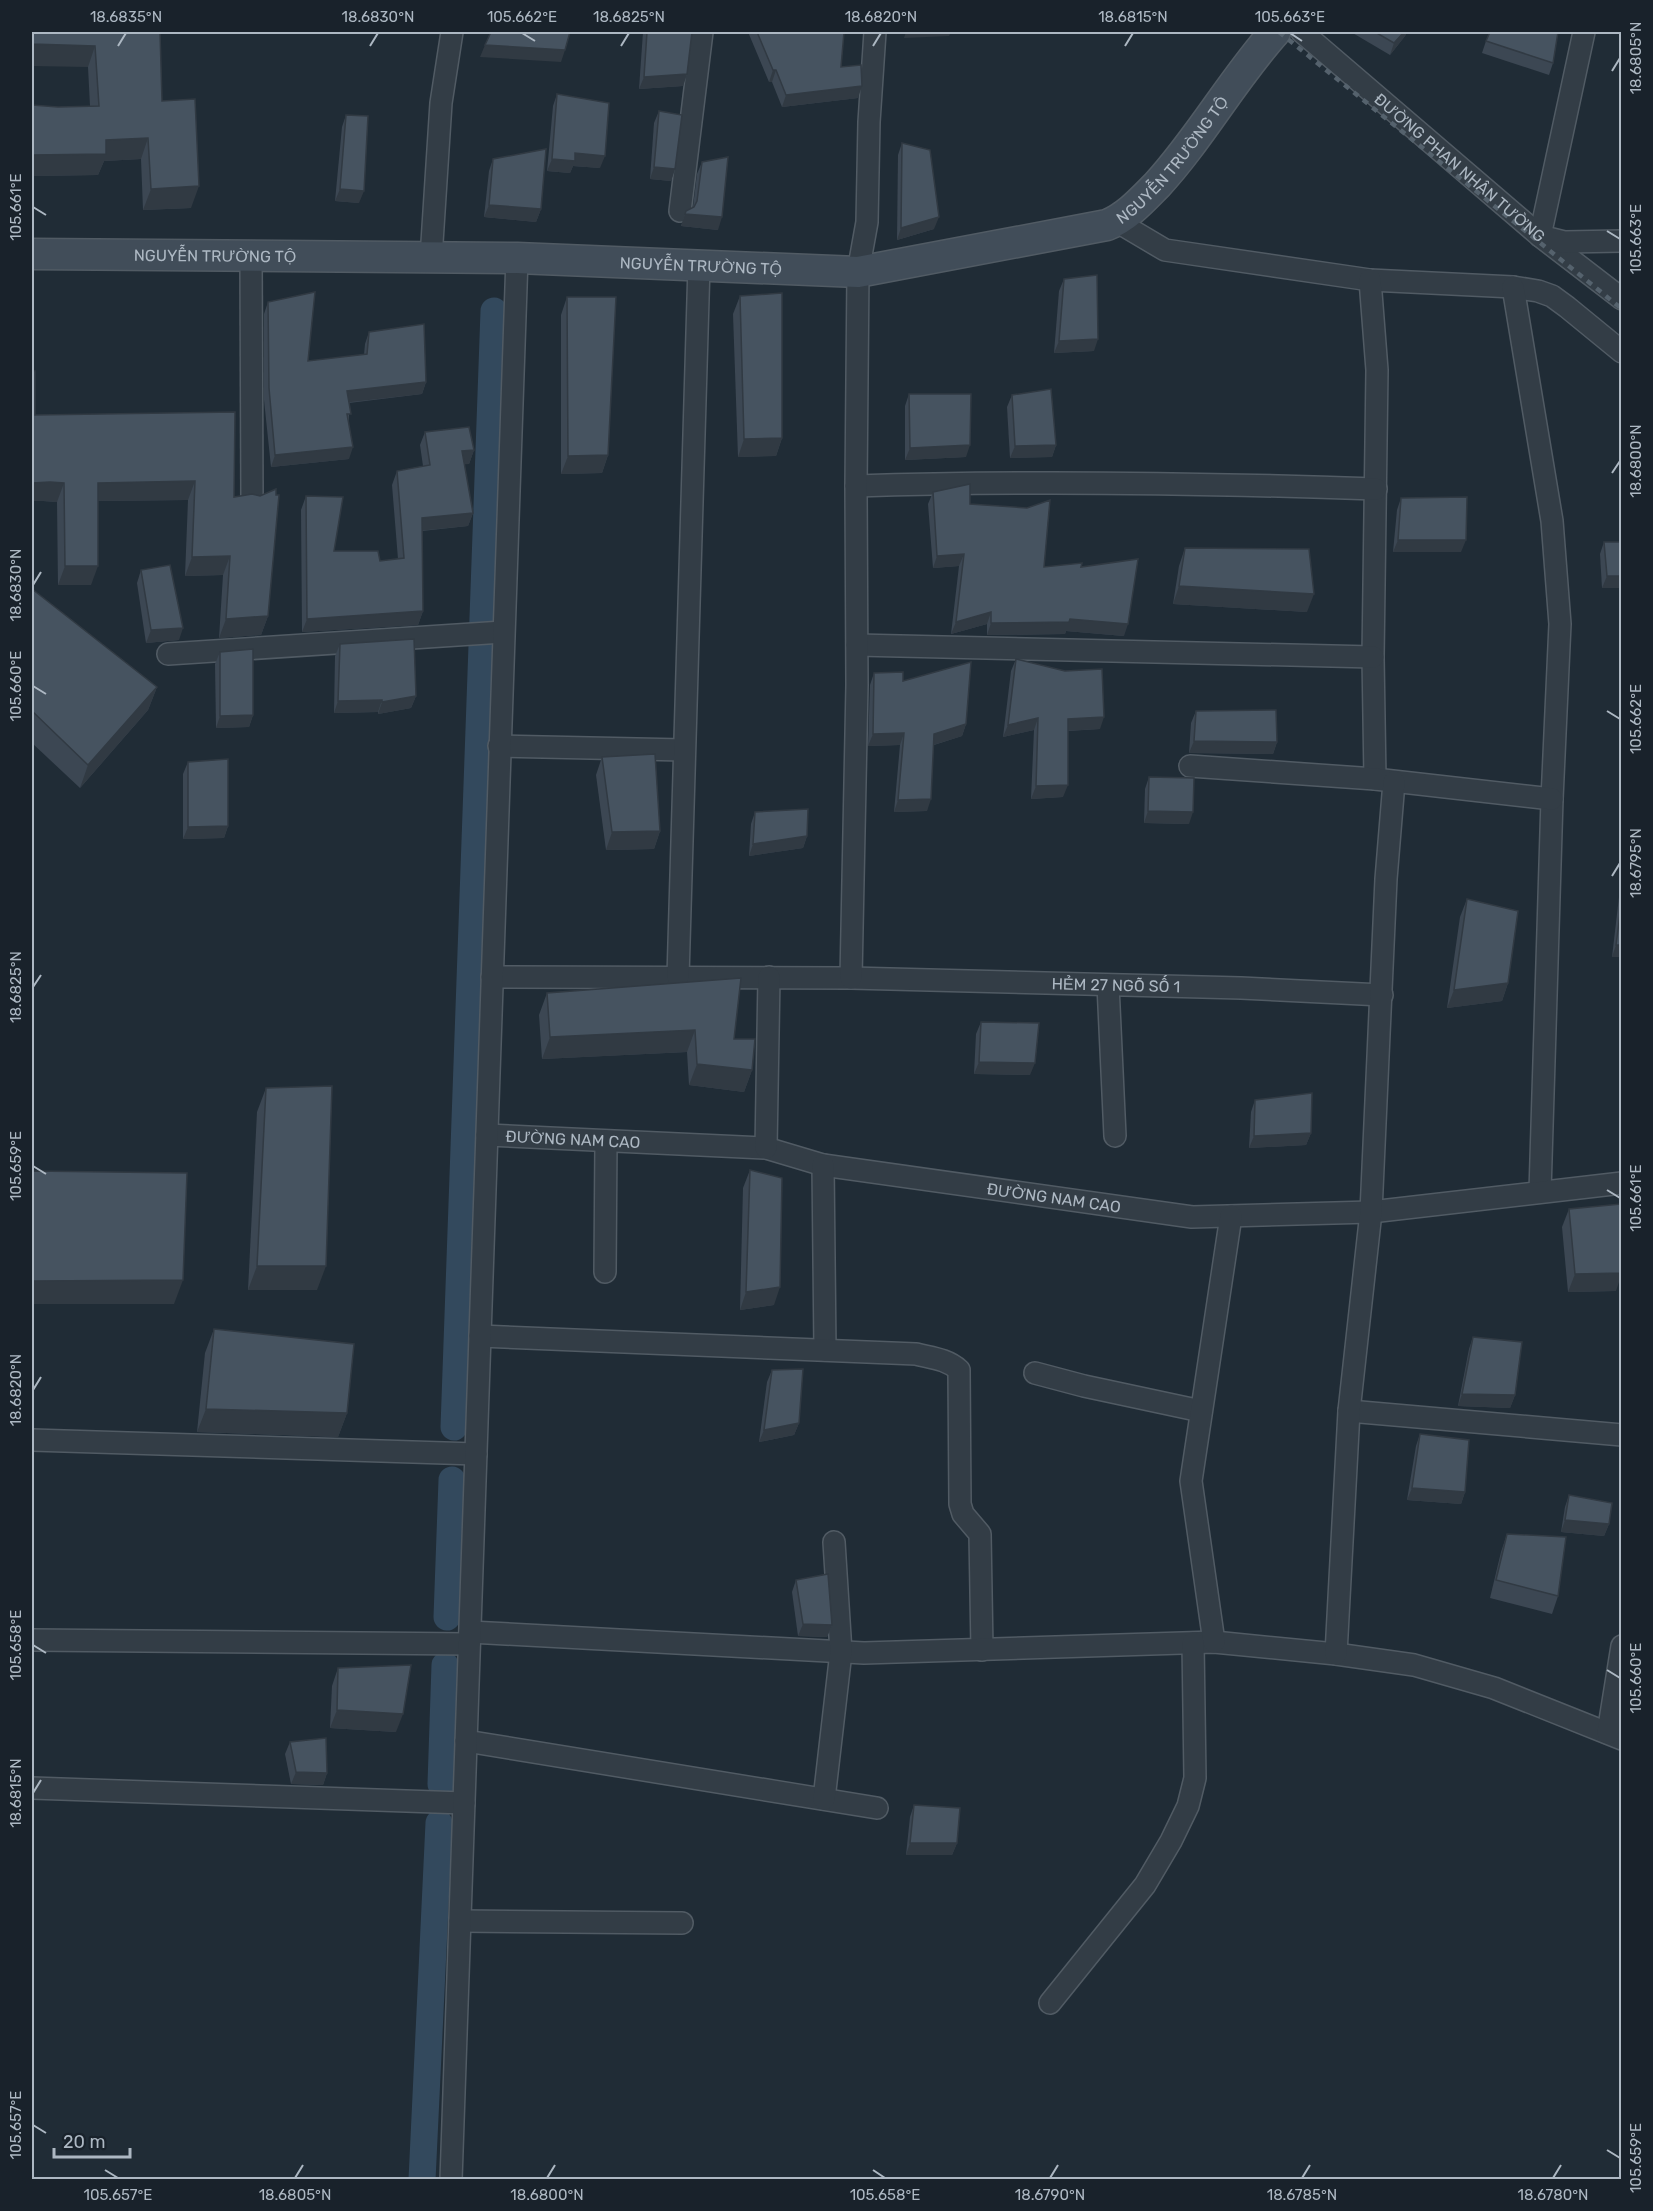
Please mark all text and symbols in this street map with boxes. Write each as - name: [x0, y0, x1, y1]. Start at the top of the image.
- text: 18.6835°N: [90, 8, 162, 26]
- text: 18.6830°N: [342, 8, 414, 26]
- text: 105.662°E: [487, 8, 557, 26]
- text: 18.6825°N: [593, 8, 665, 26]
- text: 18.6820°N: [845, 8, 917, 26]
- text: 18.6815°N: [1098, 8, 1168, 26]
- text: 105.663°E: [1255, 8, 1325, 26]
- text: 18.6805°N: [1627, 22, 1645, 94]
- street label: ĐƯỜNG PHAN NHÂN TƯỜNG: [1370, 89, 1549, 246]
- street label: NGUYỄN TRƯỜNG TỘ: [1113, 93, 1232, 228]
- text: 105.661°E: [7, 173, 25, 241]
- text: 105.663°E: [1627, 204, 1645, 274]
- street label: NGUYỄN TRƯỜNG TỘ: [134, 243, 296, 266]
- street label: NGUYỄN TRƯỜNG TỘ: [619, 252, 782, 279]
- text: 18.6800°N: [1627, 424, 1645, 498]
- text: 18.6830°N: [7, 549, 25, 621]
- text: 105.660°E: [7, 651, 25, 721]
- text: 105.662°E: [1627, 684, 1645, 754]
- text: 18.6795°N: [1627, 828, 1645, 898]
- text: 18.6825°N: [7, 951, 25, 1023]
- street label: HẺM 27 NGÕ SỐ 1: [1051, 974, 1180, 996]
- street label: ĐƯỜNG NAM CAO: [505, 1127, 641, 1152]
- text: 105.659°E: [7, 1131, 25, 1201]
- text: 105.661°E: [1627, 1164, 1645, 1232]
- street label: ĐƯỜNG NAM CAO: [986, 1179, 1122, 1217]
- text: 18.6820°N: [7, 1354, 25, 1426]
- text: 105.658°E: [7, 1610, 25, 1680]
- text: 105.660°E: [1627, 1643, 1645, 1713]
- text: 18.6815°N: [7, 1758, 25, 1828]
- text: 105.657°E: [7, 2091, 25, 2159]
- scale bar: [54, 2121, 130, 2159]
- text: 105.659°E: [1627, 2123, 1645, 2193]
- text: 20 m: [63, 2131, 105, 2153]
- text: 105.657°E: [84, 2186, 152, 2204]
- text: 18.6805°N: [259, 2186, 331, 2204]
- text: 18.6800°N: [510, 2186, 584, 2204]
- text: 105.658°E: [850, 2186, 920, 2204]
- text: 18.6790°N: [1015, 2186, 1085, 2204]
- text: 18.6785°N: [1267, 2186, 1337, 2204]
- text: 18.6780°N: [1517, 2186, 1589, 2204]

